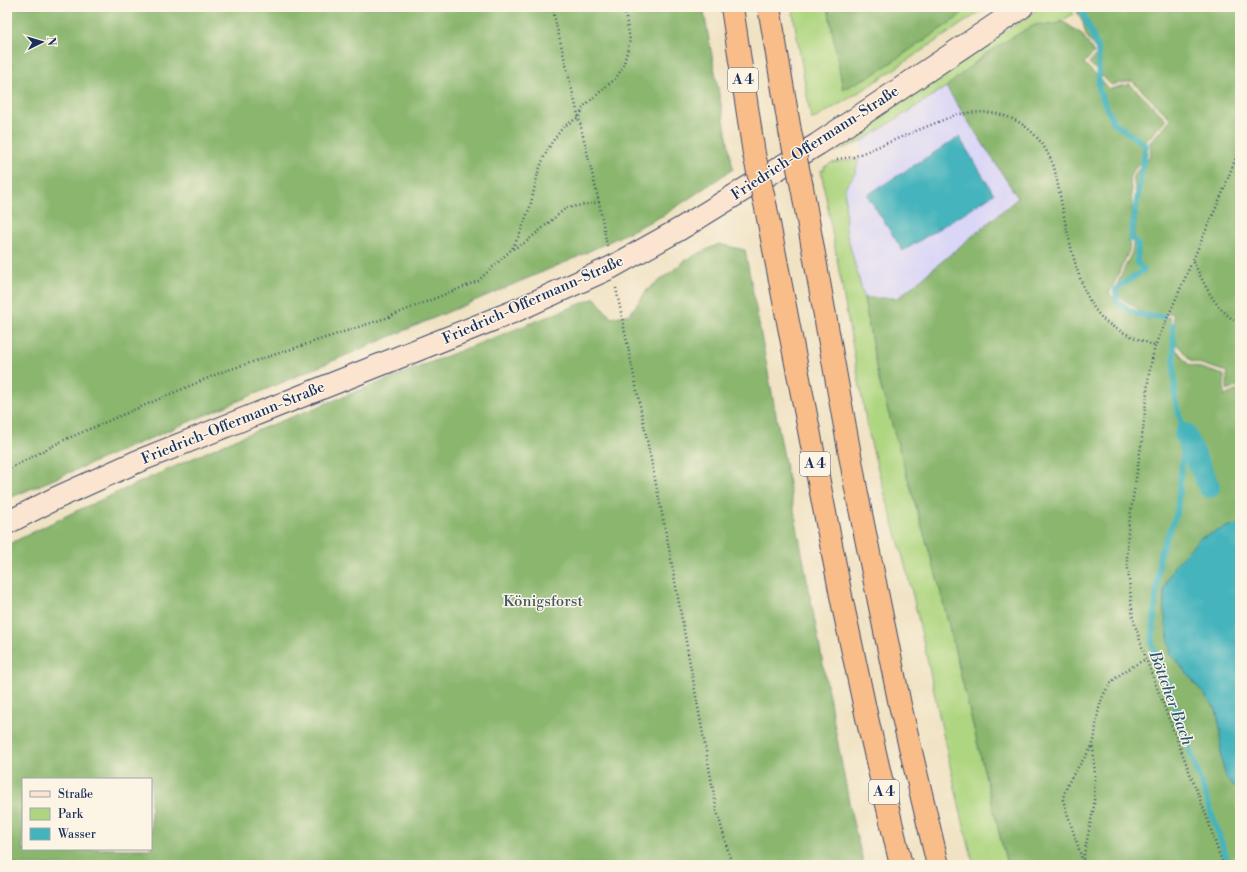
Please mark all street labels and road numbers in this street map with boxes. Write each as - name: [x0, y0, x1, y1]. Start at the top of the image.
- road number: A 4: [728, 68, 758, 92]
- street label: Friedrich-Offermann-Straße: [728, 82, 902, 204]
- street label: Friedrich-Offermann-Straße: [440, 251, 626, 349]
- street label: Friedrich-Offermann-Straße: [138, 377, 328, 469]
- road number: A 4: [800, 452, 830, 476]
- road number: A 4: [869, 780, 899, 804]

